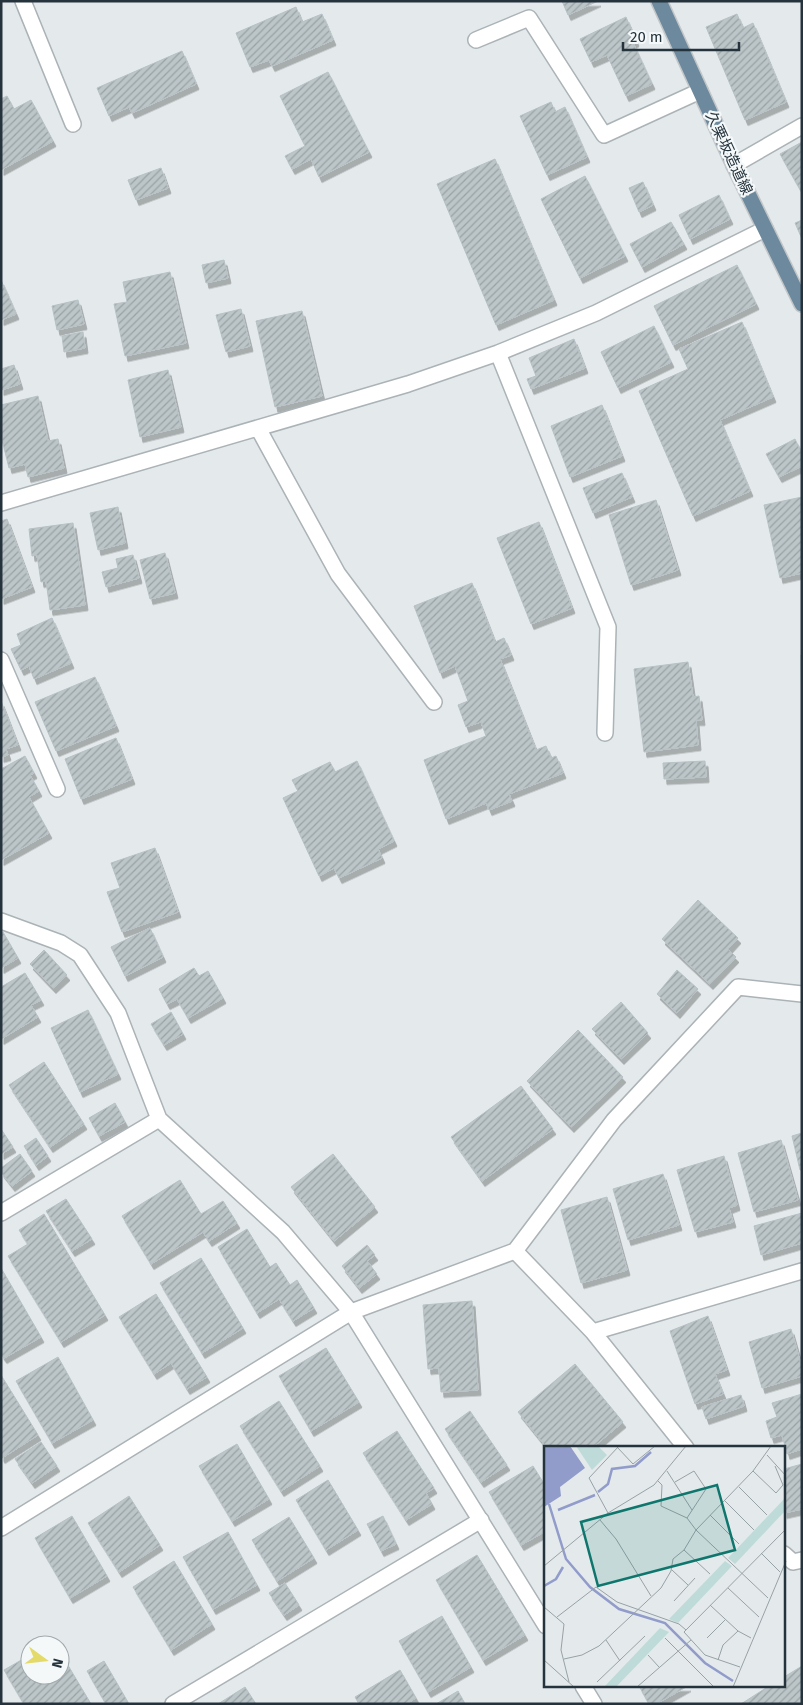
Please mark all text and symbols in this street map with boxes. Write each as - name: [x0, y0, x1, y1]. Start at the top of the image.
- scale bar: [623, 20, 739, 52]
- text: 20 m: [630, 28, 663, 46]
- street label: 久栗坂造道線: [702, 108, 756, 198]
- inset map: [544, 1446, 786, 1688]
- north arrow: [20, 1635, 70, 1685]
- text: N: [48, 1657, 66, 1670]

